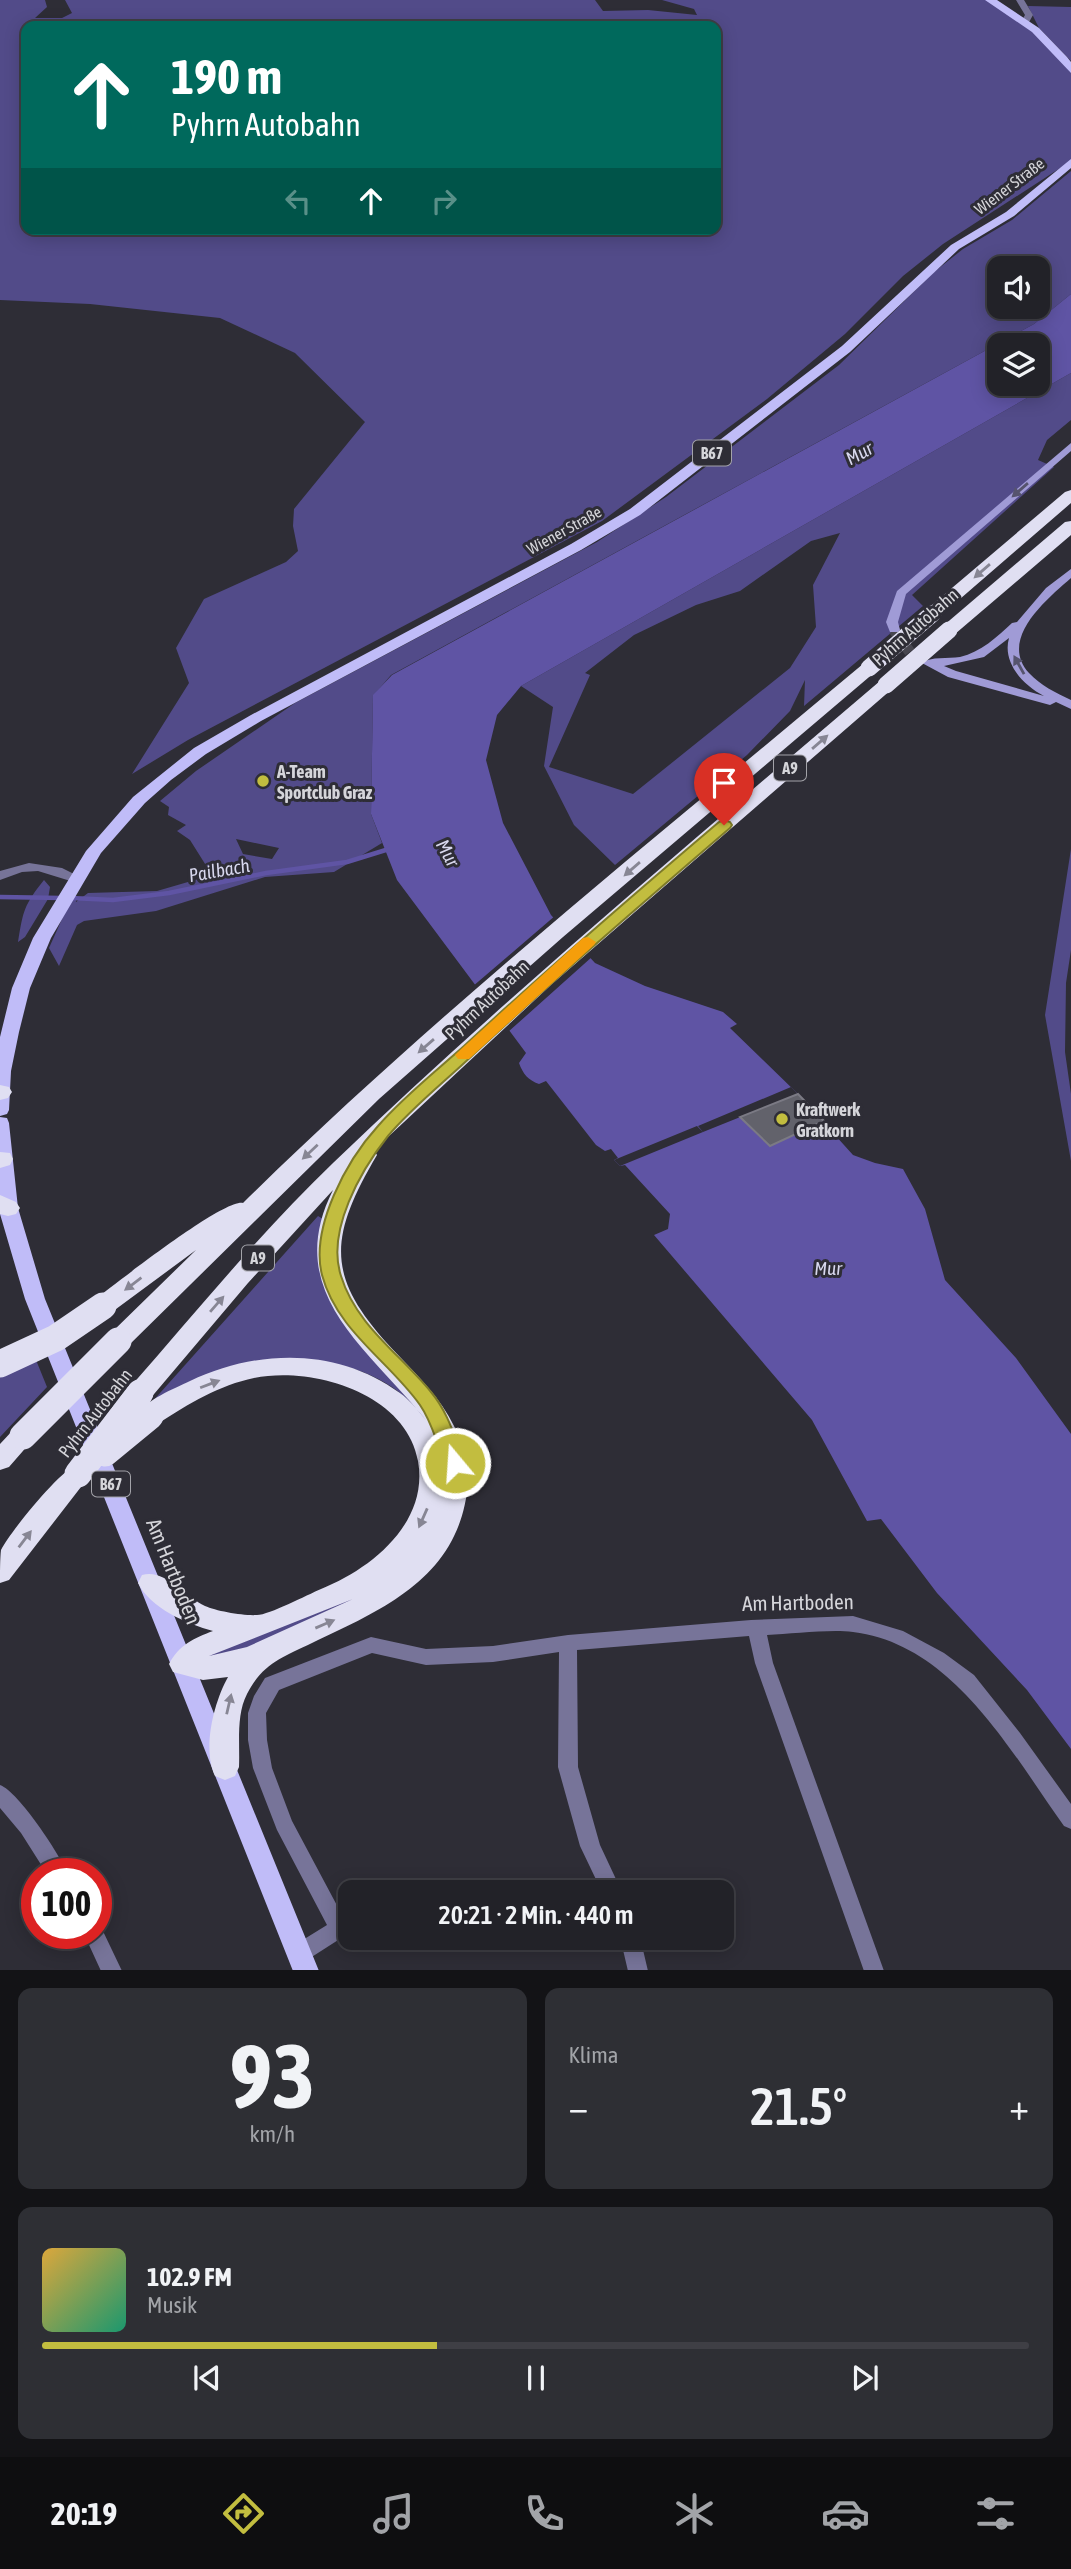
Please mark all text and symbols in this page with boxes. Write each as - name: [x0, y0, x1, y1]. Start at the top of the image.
- text: 190 m: [171, 48, 282, 104]
- icon: ahead: [56, 49, 147, 140]
- text: Pyhrn Autobahn: [171, 106, 361, 143]
- street label: Wiener Straße: [971, 154, 1047, 218]
- icon: left: [279, 182, 317, 220]
- icon: ahead: [352, 182, 390, 220]
- icon: right: [425, 182, 463, 220]
- map controls: [987, 256, 1050, 396]
- button: sound: [987, 256, 1050, 319]
- button: layers: [987, 333, 1050, 396]
- water label: Mur: [842, 436, 878, 469]
- road number: B67: [693, 440, 731, 466]
- one-way arrow: [1011, 482, 1028, 497]
- street label: Wiener Straße: [524, 502, 604, 558]
- one-way arrow: [973, 563, 991, 579]
- street label: Pyhrn Autobahn: [868, 584, 962, 670]
- one-way arrow: [1013, 654, 1025, 674]
- one-way arrow: [811, 734, 829, 750]
- pin: [694, 753, 754, 825]
- road number: A9: [774, 755, 806, 780]
- place label: A-Team Sportclub Graz: [276, 761, 373, 803]
- icon: arrive: [705, 764, 743, 802]
- marker: A-Team Sportclub Graz: [255, 773, 271, 789]
- water label: Mur: [432, 836, 465, 872]
- water label: Pailbach: [187, 854, 251, 886]
- one-way arrow: [623, 861, 640, 876]
- street label: Pyhrn Autobahn: [441, 956, 533, 1044]
- one-way arrow: [417, 1038, 435, 1054]
- place label: Kraftwerk Gratkorn: [796, 1099, 861, 1141]
- marker: Kraftwerk Gratkorn: [774, 1111, 790, 1127]
- one-way arrow: [302, 1143, 319, 1159]
- road number: A9: [242, 1246, 274, 1270]
- water label: Mur: [814, 1257, 843, 1279]
- one-way arrow: [124, 1277, 142, 1291]
- one-way arrow: [209, 1296, 224, 1313]
- street label: Pyhrn Autobahn: [54, 1364, 136, 1462]
- one-way arrow: [199, 1378, 220, 1389]
- position arrow: [418, 1426, 492, 1500]
- road number: B67: [92, 1472, 130, 1496]
- one-way arrow: [417, 1507, 428, 1528]
- street label: Am Hartboden: [142, 1515, 206, 1627]
- one-way arrow: [17, 1531, 32, 1549]
- street label: Am Hartboden: [742, 1589, 854, 1615]
- one-way arrow: [315, 1618, 335, 1630]
- one-way arrow: [224, 1693, 235, 1715]
- speed limit sign: 100: [21, 1858, 112, 1949]
- text: 20:21 · 2 Min. · 440 m: [439, 1900, 633, 1930]
- text: 93: [229, 2023, 315, 2127]
- text: Klima: [569, 2042, 618, 2068]
- text: 21.5°: [750, 2076, 847, 2136]
- text: −: [569, 2085, 588, 2128]
- text: +: [1009, 2085, 1029, 2128]
- text: km/h: [249, 2121, 295, 2147]
- text: 102.9 FM: [147, 2262, 232, 2292]
- text: Musik: [147, 2292, 197, 2318]
- icon: previous: [188, 2359, 226, 2397]
- icon: pause: [517, 2359, 555, 2397]
- icon: next: [846, 2359, 884, 2397]
- icon: directions: [219, 2489, 268, 2538]
- icon: music: [369, 2489, 418, 2538]
- icon: phone: [520, 2489, 569, 2538]
- icon: climate: [670, 2489, 719, 2538]
- icon: car: [821, 2489, 870, 2538]
- icon: filters: [971, 2489, 1020, 2538]
- text: 20:19: [51, 2495, 117, 2532]

